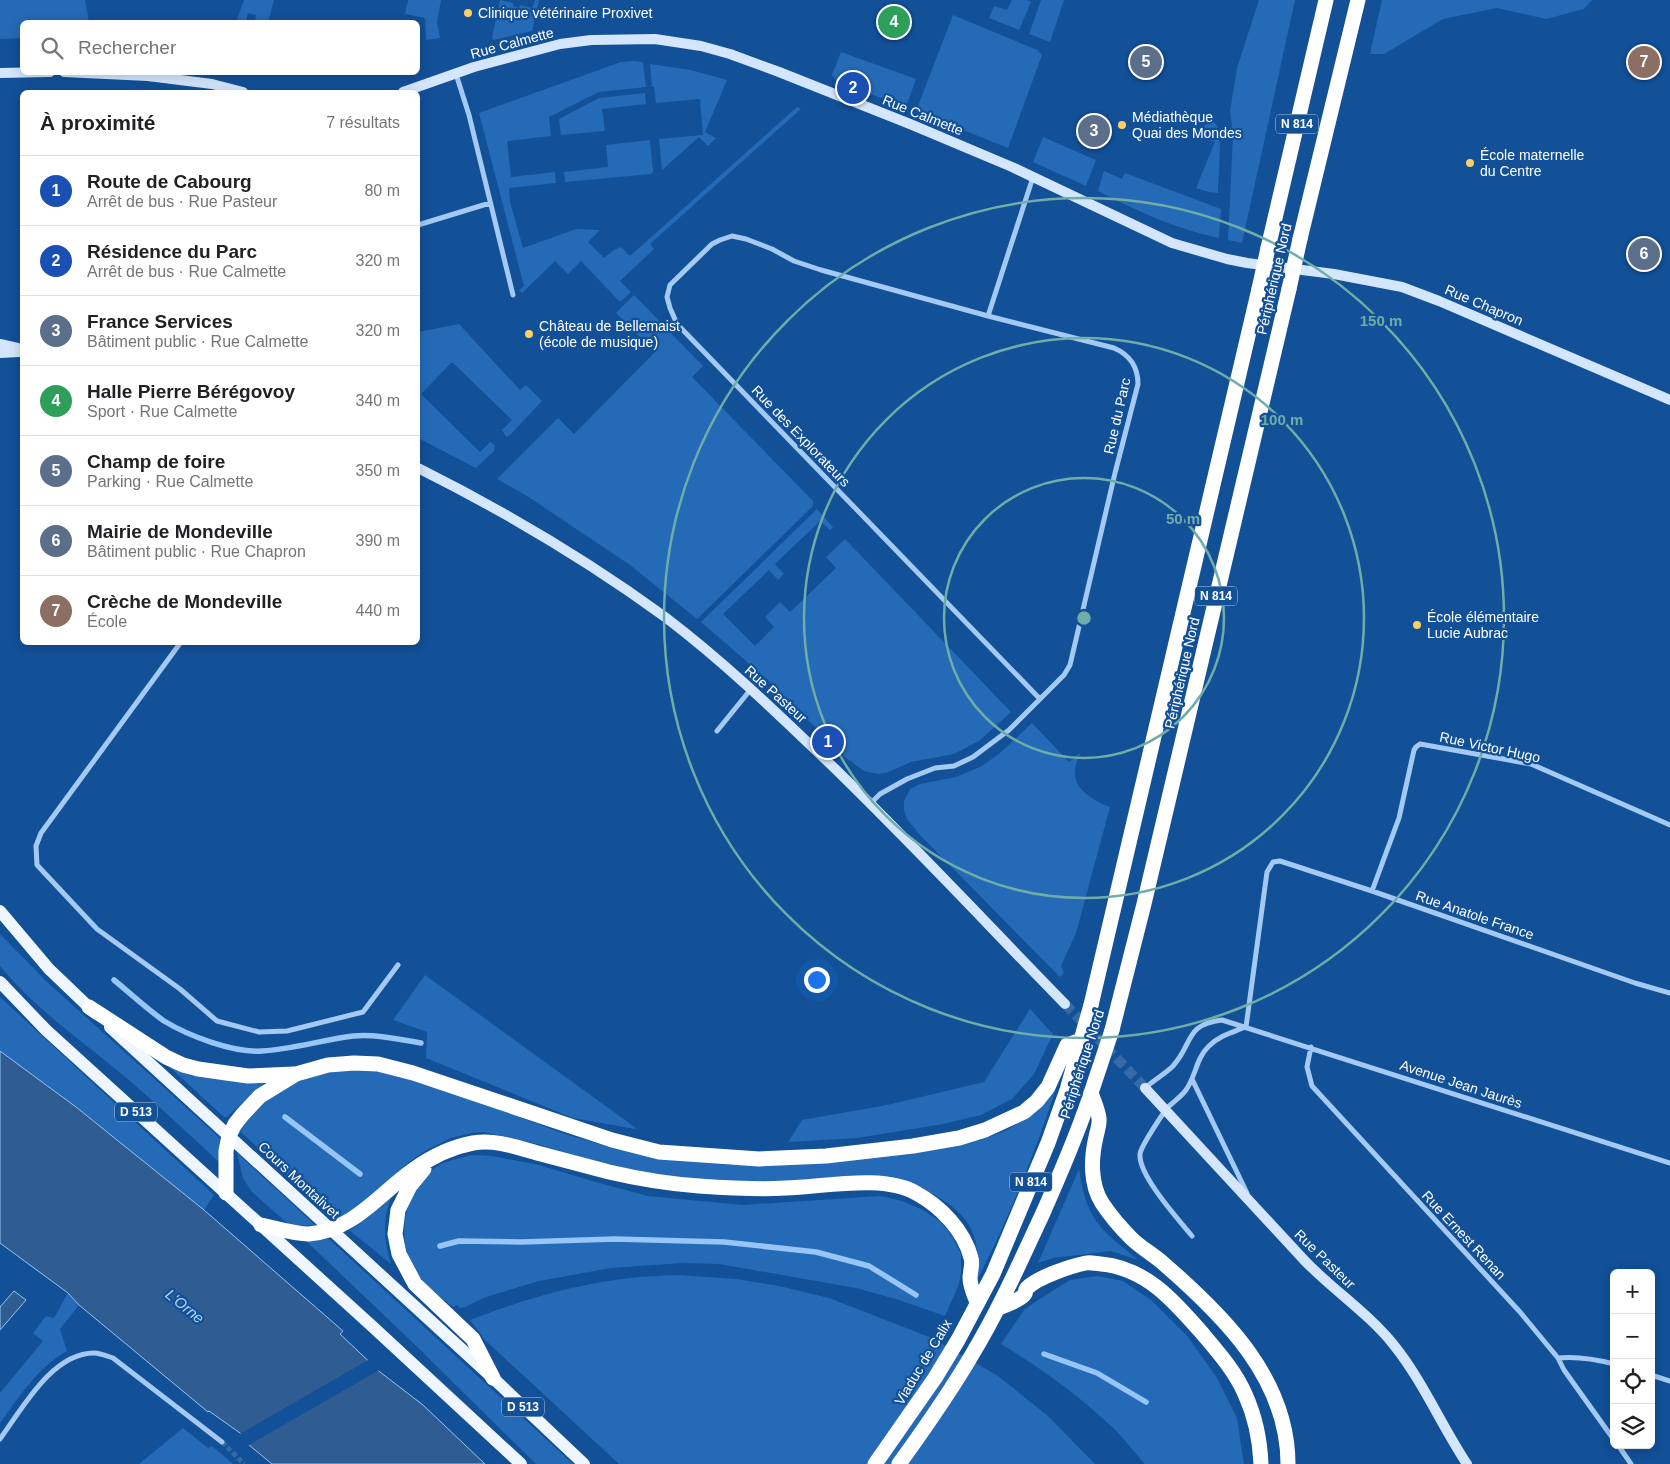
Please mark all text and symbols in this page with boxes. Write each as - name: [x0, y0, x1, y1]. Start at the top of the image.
- pin: 4: [878, 3, 910, 41]
- place label: Clinique vétérinaire Proxivet: [478, 5, 652, 21]
- marker: Clinique vétérinaire Proxivet: [462, 7, 474, 19]
- search box: [20, 20, 420, 75]
- street label: Rue Calmette: [469, 24, 556, 62]
- icon: search: [38, 34, 66, 62]
- text: Rechercher: [78, 37, 176, 58]
- pin: 5: [1130, 43, 1162, 81]
- pin: 7: [1628, 43, 1660, 81]
- pin: 2: [837, 69, 869, 107]
- street label: Rue Calmette: [880, 92, 966, 139]
- place label: Médiathèque Quai des Mondes: [1132, 109, 1242, 141]
- text: À proximité: [40, 111, 156, 134]
- pin: 3: [1078, 112, 1110, 150]
- text: 7 résultats: [326, 114, 400, 131]
- road number: N 814: [1276, 115, 1318, 134]
- marker: Médiathèque Quai des Mondes: [1116, 119, 1128, 131]
- place label: École maternelle du Centre: [1480, 147, 1584, 179]
- marker: École maternelle du Centre: [1464, 157, 1476, 169]
- text: Route de Cabourg: [87, 171, 252, 192]
- text: 1: [52, 182, 60, 199]
- text: 80 m: [364, 182, 400, 199]
- text: Arrêt de bus · Rue Pasteur: [87, 193, 277, 210]
- street label: Périphérique Nord: [1253, 222, 1295, 336]
- pin: 6: [1628, 235, 1660, 273]
- text: Résidence du Parc: [87, 241, 257, 262]
- text: 2: [52, 252, 60, 269]
- text: 320 m: [356, 252, 400, 269]
- text: Arrêt de bus · Rue Calmette: [87, 263, 286, 280]
- street label: Rue Chapron: [1443, 281, 1525, 329]
- text: France Services: [87, 311, 233, 332]
- text: 150 m: [1360, 312, 1402, 329]
- place label: Château de Bellemaist (école de musique): [539, 318, 680, 350]
- text: 3: [52, 322, 60, 339]
- text: 320 m: [356, 322, 400, 339]
- marker: Château de Bellemaist (école de musique): [523, 328, 535, 340]
- text: Bâtiment public · Rue Calmette: [87, 333, 308, 350]
- street label: Rue du Parc: [1100, 376, 1134, 456]
- text: Halle Pierre Bérégovoy: [87, 381, 295, 402]
- street label: Rue des Explorateurs: [748, 382, 854, 490]
- text: 4: [52, 392, 60, 409]
- text: 340 m: [356, 392, 400, 409]
- text: Sport · Rue Calmette: [87, 403, 237, 420]
- text: 100 m: [1261, 411, 1303, 428]
- text: Champ de foire: [87, 451, 225, 472]
- text: 5: [52, 462, 60, 479]
- text: 350 m: [356, 462, 400, 479]
- text: Parking · Rue Calmette: [87, 473, 253, 490]
- text: 50 m: [1166, 510, 1200, 527]
- text: Mairie de Mondeville: [87, 521, 273, 542]
- text: 6: [52, 532, 60, 549]
- text: 390 m: [356, 532, 400, 549]
- text: Bâtiment public · Rue Chapron: [87, 543, 306, 560]
- road number: N 814: [1195, 586, 1237, 606]
- text: Crèche de Mondeville: [87, 591, 282, 612]
- text: 7: [52, 602, 60, 619]
- text: 440 m: [356, 602, 400, 619]
- centre of rings: [1075, 609, 1093, 627]
- place label: École élémentaire Lucie Aubrac: [1427, 609, 1539, 641]
- text: École: [87, 613, 127, 630]
- street label: Périphérique Nord: [1161, 616, 1203, 730]
- marker: École élémentaire Lucie Aubrac: [1411, 619, 1423, 631]
- street label: Rue Pasteur: [742, 662, 811, 726]
- pin: 1: [812, 723, 844, 761]
- street label: Rue Victor Hugo: [1438, 729, 1542, 766]
- street label: Rue Anatole France: [1414, 887, 1536, 943]
- your location: [804, 967, 830, 993]
- street label: Périphérique Nord: [1057, 1007, 1107, 1121]
- street label: Avenue Jean Jaurès: [1398, 1057, 1524, 1111]
- road number: D 513: [115, 1102, 157, 1122]
- street label: Cours Montalivet: [255, 1138, 343, 1222]
- road number: N 814: [1010, 1172, 1052, 1192]
- street label: Rue Ernest Renan: [1419, 1187, 1509, 1283]
- street label: Rue Pasteur: [1291, 1226, 1359, 1292]
- map controls: [1610, 1269, 1655, 1449]
- button: +: [1610, 1269, 1655, 1314]
- water label: L'Orne: [162, 1285, 208, 1327]
- button: −: [1610, 1314, 1655, 1359]
- street label: Viaduc de Calix: [891, 1316, 955, 1408]
- button: locate: [1610, 1359, 1655, 1404]
- road number: D 513: [502, 1398, 544, 1416]
- button: layers: [1610, 1404, 1655, 1449]

